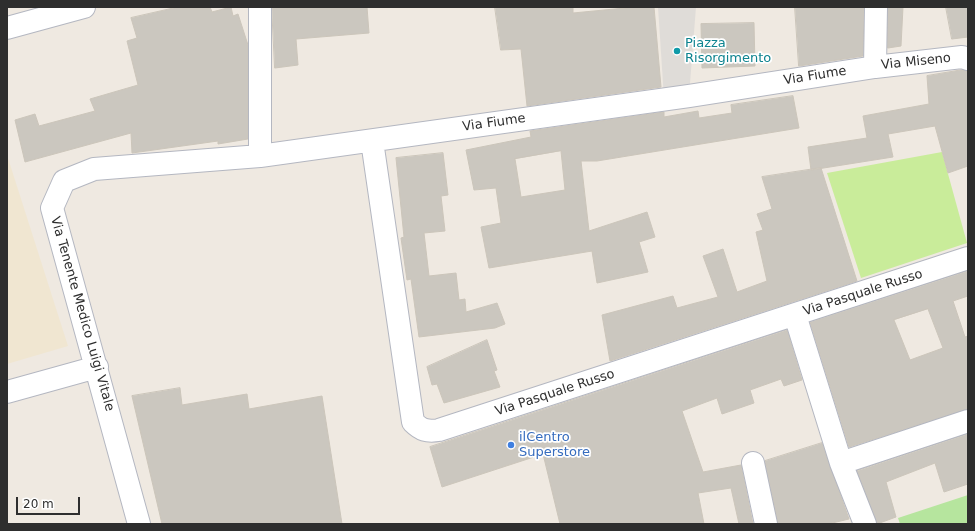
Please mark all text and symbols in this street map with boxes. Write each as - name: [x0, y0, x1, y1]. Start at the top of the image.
- place label: Piazza Risorgimento: [685, 36, 771, 67]
- marker: Piazza Risorgimento: [672, 46, 682, 56]
- street label: Via Miseno: [880, 51, 952, 73]
- street label: Via Fiume: [782, 63, 848, 89]
- street label: Via Fiume: [462, 111, 526, 135]
- street label: Via Tenente Medico Luigi Vitale: [47, 215, 117, 413]
- street label: Via Pasquale Russo: [801, 266, 925, 320]
- street label: Via Pasquale Russo: [493, 366, 617, 420]
- place label: ilCentro Superstore: [519, 430, 590, 461]
- marker: ilCentro Superstore: [506, 440, 516, 450]
- scale bar: [18, 489, 82, 515]
- text: 20 m: [23, 497, 54, 511]

